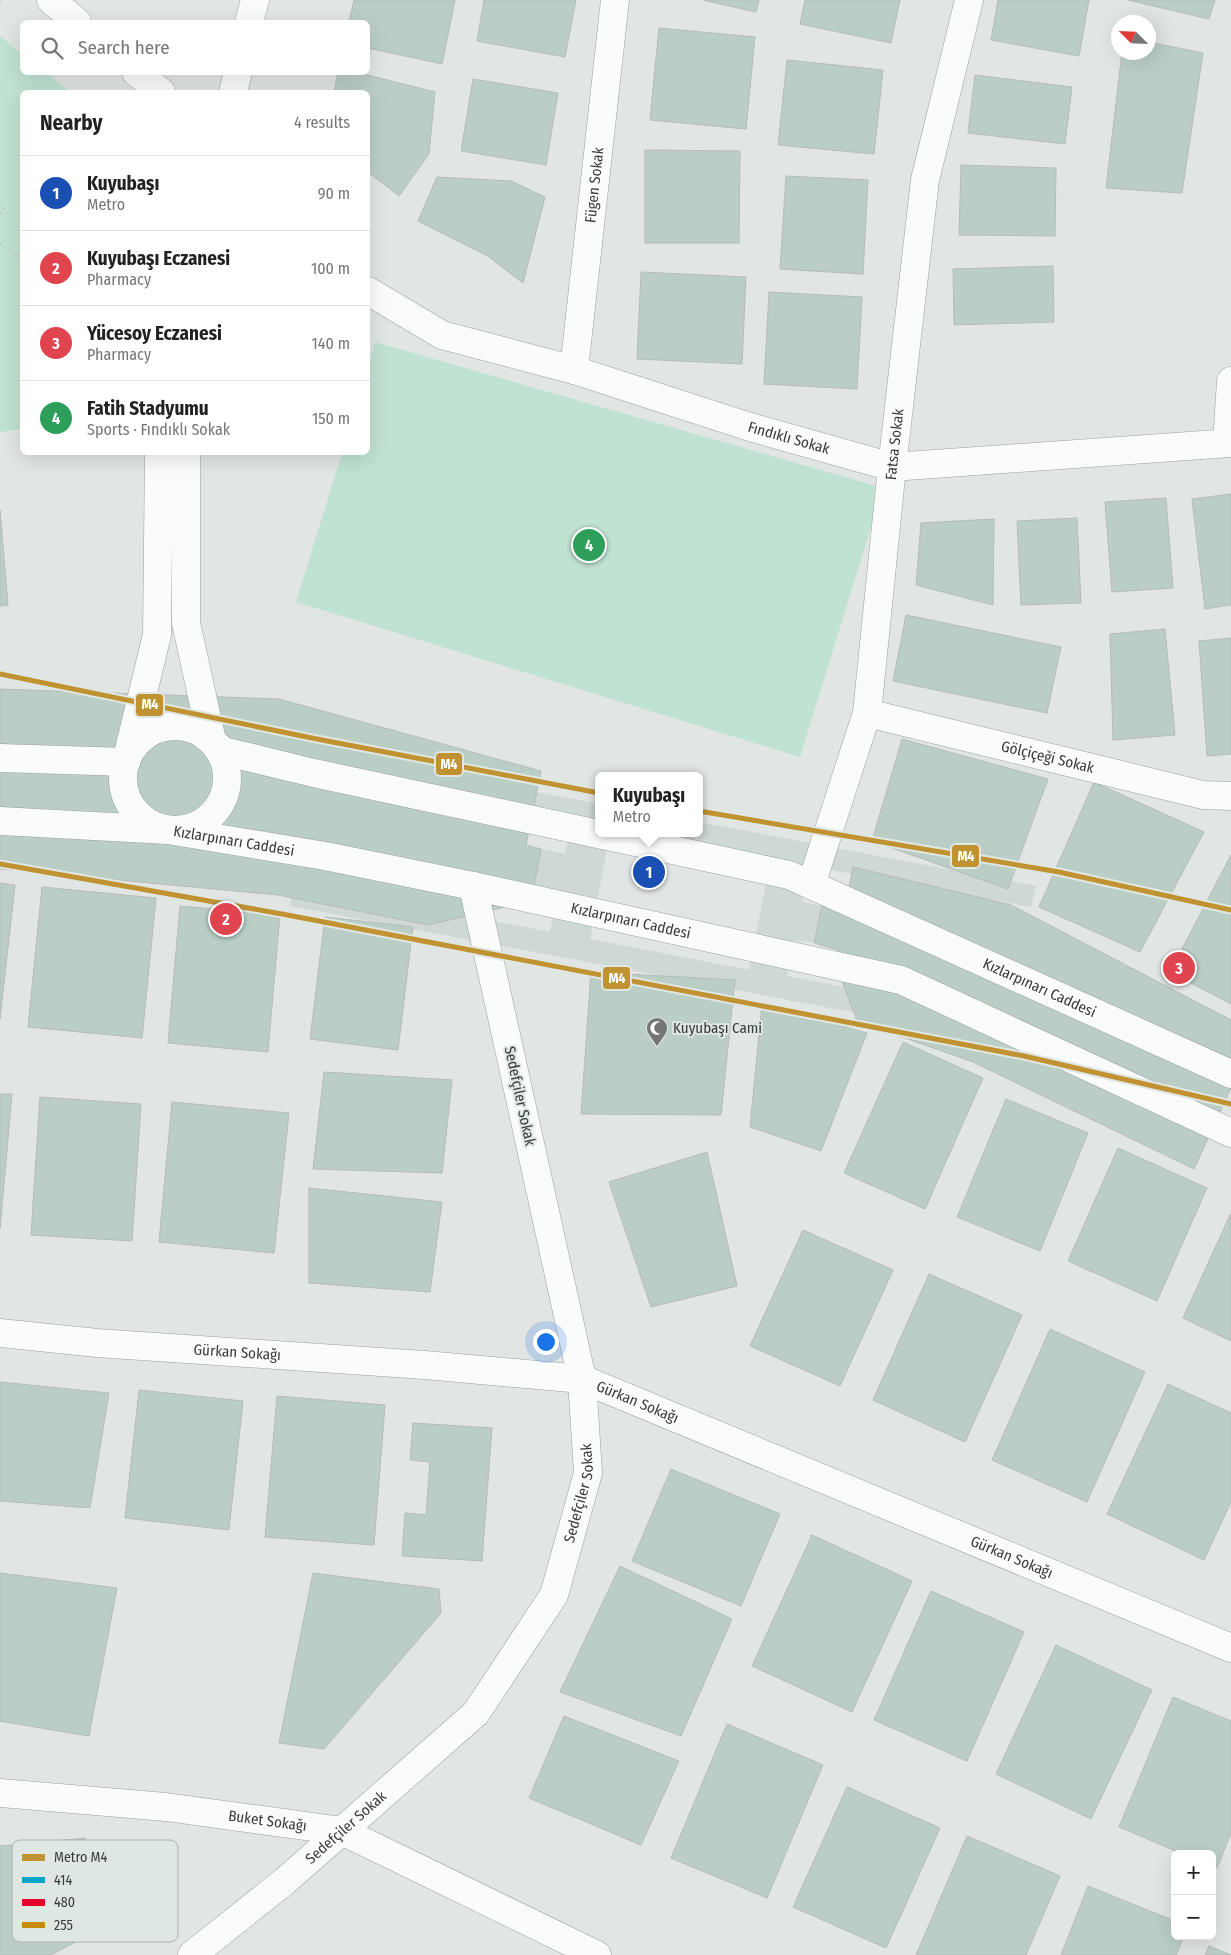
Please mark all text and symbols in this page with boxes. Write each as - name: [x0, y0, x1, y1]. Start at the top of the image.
- north arrow: [1111, 15, 1156, 60]
- search box: [20, 20, 370, 75]
- icon: search: [38, 34, 66, 62]
- text: Search here: [78, 36, 170, 59]
- text: Nearby: [40, 110, 102, 136]
- text: 4 results: [294, 113, 350, 132]
- street label: Fügen Sokak: [581, 146, 608, 224]
- text: Kuyubaşı: [87, 172, 159, 195]
- text: 1: [53, 184, 59, 203]
- text: 90 m: [318, 184, 350, 203]
- text: Metro: [87, 195, 125, 214]
- text: Kuyubaşı Eczanesi: [87, 247, 230, 270]
- text: 2: [52, 259, 60, 278]
- text: 100 m: [311, 259, 350, 278]
- text: Pharmacy: [87, 270, 151, 289]
- text: Yücesoy Eczanesi: [87, 322, 222, 345]
- text: 3: [52, 334, 60, 353]
- text: 140 m: [312, 334, 350, 353]
- text: Pharmacy: [87, 345, 151, 364]
- text: Fatih Stadyumu: [87, 397, 209, 420]
- street label: Fatsa Sokak: [882, 408, 908, 481]
- text: 4: [52, 409, 60, 428]
- text: 150 m: [312, 409, 350, 428]
- street label: Fındıklı Sokak: [746, 418, 832, 458]
- text: Sports · Fındıklı Sokak: [87, 420, 230, 439]
- pin: 4: [573, 526, 605, 564]
- line badge: M4: [135, 693, 164, 717]
- text: M4: [141, 696, 159, 713]
- street label: Gölçiçeği Sokak: [999, 737, 1096, 777]
- line badge: M4: [435, 752, 463, 776]
- text: M4: [440, 756, 458, 773]
- popup: [595, 772, 703, 837]
- text: Kuyubaşı: [613, 784, 685, 807]
- text: Metro: [613, 807, 651, 826]
- street label: Kızlarpınarı Caddesi: [172, 822, 296, 860]
- line badge: M4: [951, 844, 980, 868]
- text: M4: [957, 848, 975, 865]
- pin: 1: [633, 853, 665, 891]
- street label: Kızlarpınarı Caddesi: [569, 899, 693, 943]
- pin: 2: [210, 900, 242, 938]
- pin: 3: [1163, 949, 1195, 987]
- street label: Kızlarpınarı Caddesi: [980, 954, 1099, 1021]
- line badge: M4: [602, 966, 631, 990]
- text: M4: [608, 970, 626, 987]
- mosque icon: Kuyubaşı Cami: [645, 1016, 669, 1047]
- place label: Kuyubaşı Cami: [673, 1019, 762, 1037]
- street label: Sedefçiler Sokak: [501, 1045, 539, 1147]
- your location: [533, 1329, 559, 1355]
- street label: Gürkan Sokağı: [193, 1340, 281, 1364]
- street label: Gürkan Sokağı: [594, 1377, 681, 1427]
- street label: Sedefçiler Sokak: [560, 1443, 597, 1545]
- street label: Gürkan Sokağı: [968, 1532, 1056, 1582]
- street label: Sedefçiler Sokak: [302, 1787, 390, 1868]
- street label: Buket Sokağı: [227, 1807, 308, 1835]
- legend: [12, 1840, 178, 1942]
- text: Metro M4: [54, 1849, 107, 1866]
- map controls: [1171, 1850, 1216, 1940]
- button: +: [1171, 1850, 1216, 1895]
- text: 414: [54, 1872, 72, 1889]
- text: 480: [54, 1894, 75, 1911]
- button: −: [1171, 1895, 1216, 1940]
- text: 255: [54, 1917, 73, 1934]

